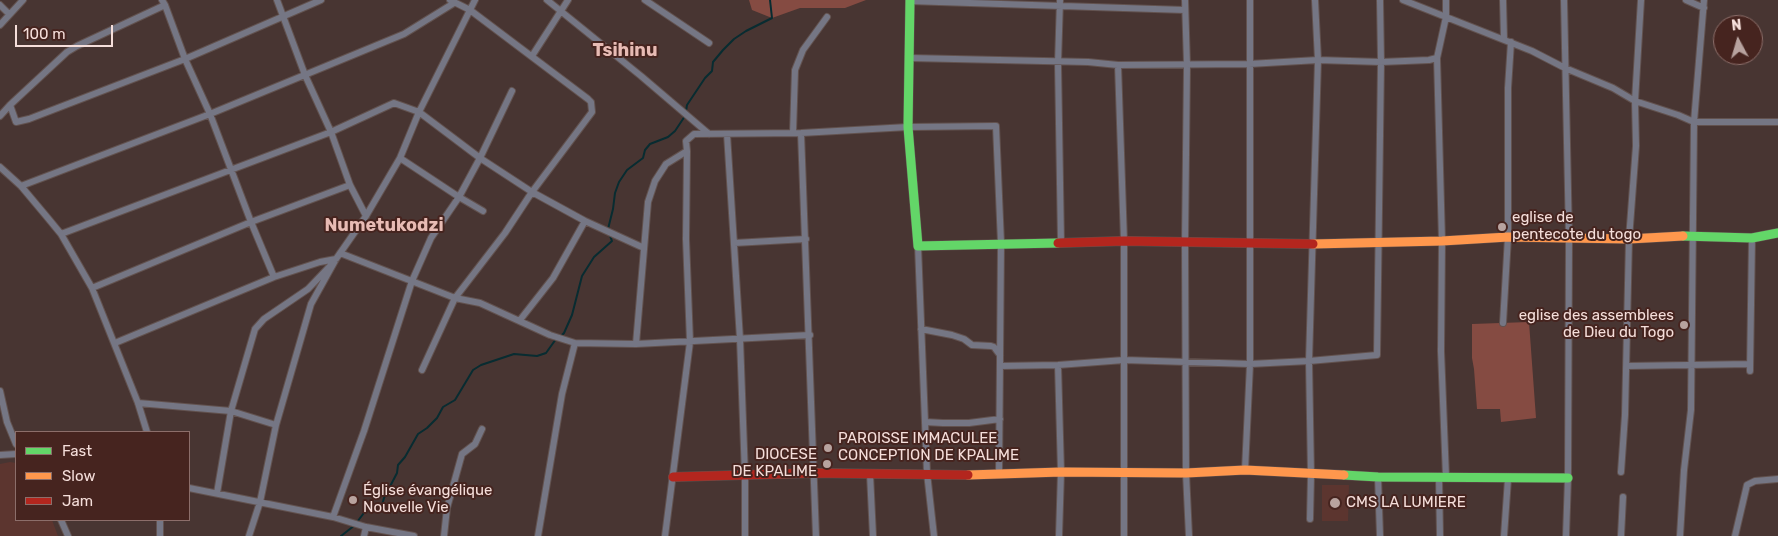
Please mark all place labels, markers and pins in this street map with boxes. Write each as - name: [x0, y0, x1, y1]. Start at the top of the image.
- place label: eglise de pentecote du togo: [1512, 209, 1641, 244]
- marker: eglise de pentecote du togo: [1496, 221, 1508, 233]
- place label: eglise des assemblees de Dieu du Togo: [1519, 307, 1674, 342]
- marker: eglise des assemblees de Dieu du Togo: [1678, 319, 1690, 331]
- place label: PAROISSE IMMACULEE CONCEPTION DE KPALIME: [838, 430, 1019, 465]
- marker: PAROISSE IMMACULEE CONCEPTION DE KPALIME: [822, 442, 834, 454]
- place label: DIOCESE DE KPALIME: [732, 446, 817, 481]
- marker: DIOCESE DE KPALIME: [821, 458, 833, 470]
- place label: Église évangélique Nouvelle Vie: [363, 482, 492, 517]
- marker: Église évangélique Nouvelle Vie: [347, 494, 359, 506]
- place label: CMS LA LUMIERE: [1346, 494, 1466, 512]
- marker: CMS LA LUMIERE: [1328, 496, 1342, 510]

